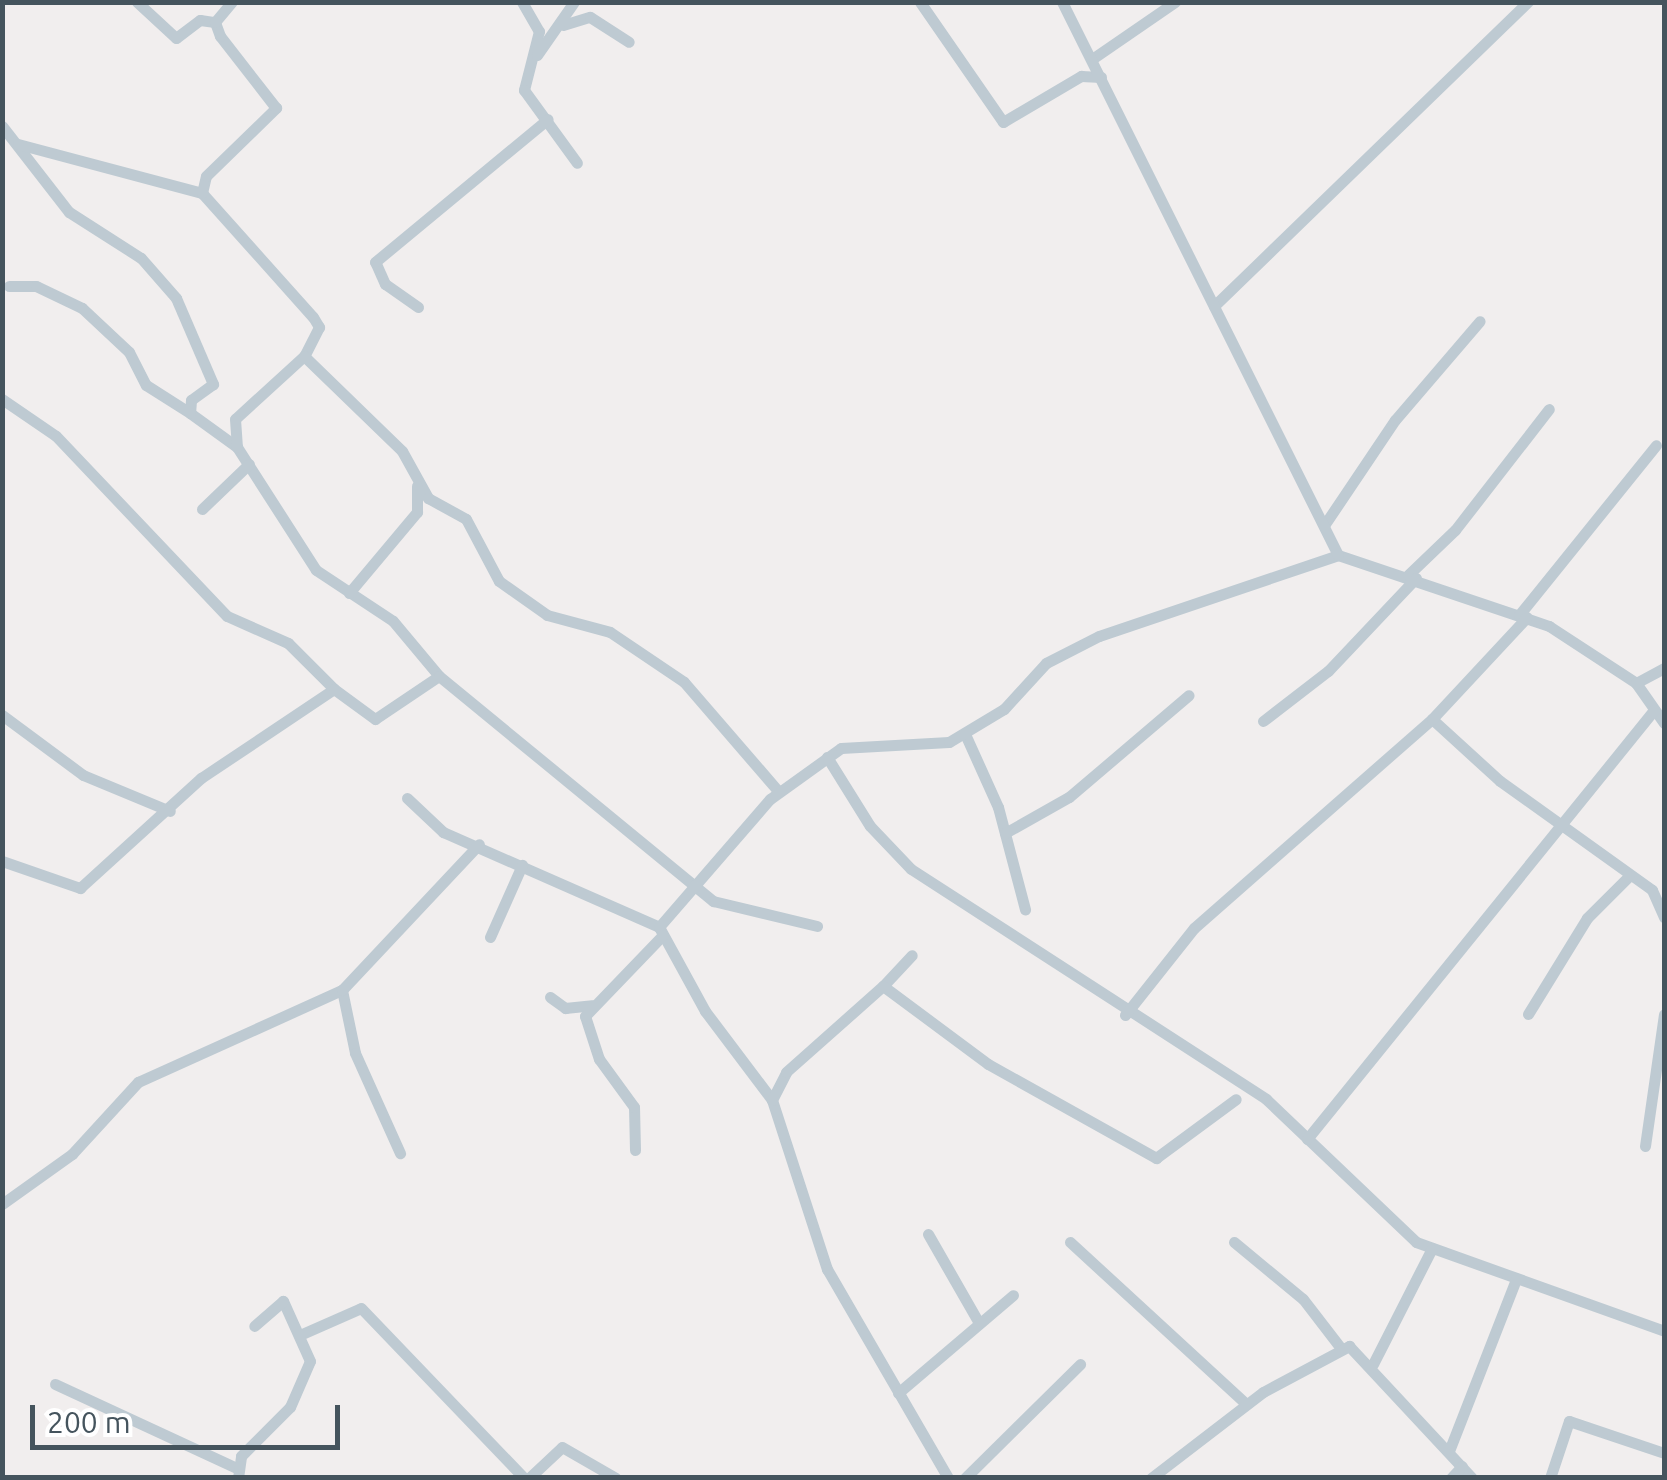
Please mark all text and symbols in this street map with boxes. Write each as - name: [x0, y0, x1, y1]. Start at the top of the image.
- scale bar: [35, 1385, 345, 1447]
- text: 200 m: [47, 1405, 131, 1439]

